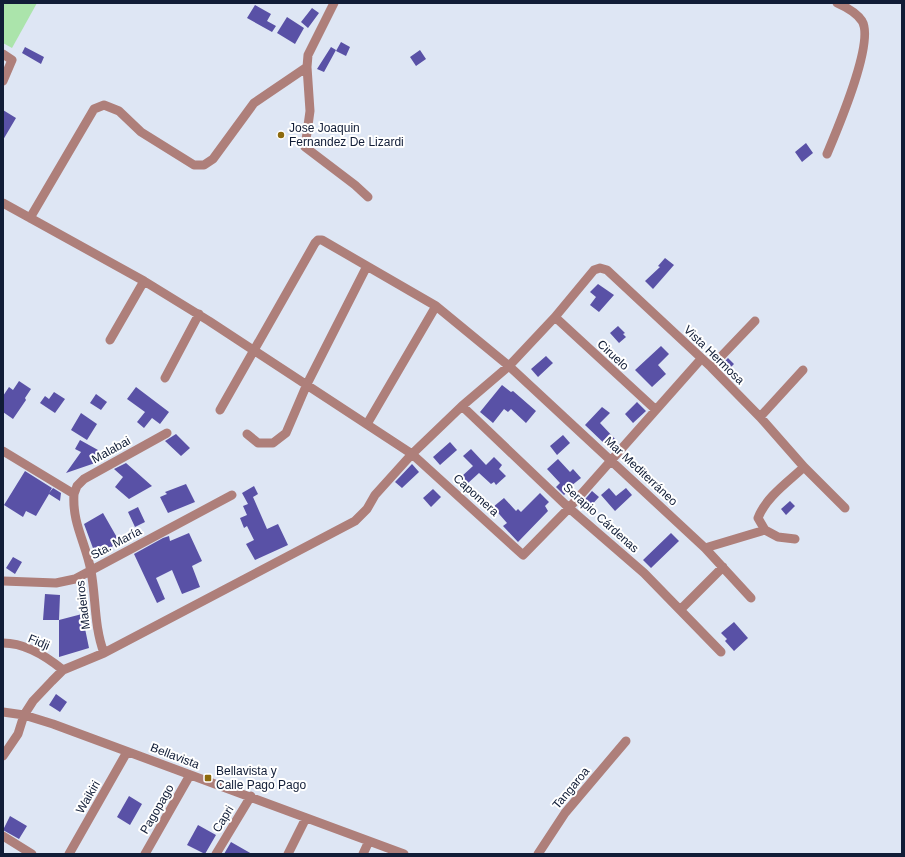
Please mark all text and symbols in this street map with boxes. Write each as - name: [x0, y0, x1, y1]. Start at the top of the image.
- place label: Jose Joaquin Fernandez De Lizardi: [289, 121, 404, 149]
- marker: Jose Joaquin Fernandez De Lizardi: [276, 130, 286, 140]
- street label: Vista Hermosa: [681, 323, 747, 388]
- street label: Ciruelo: [594, 337, 632, 373]
- street label: Malabai: [89, 434, 133, 466]
- street label: Mar Mediterráneo: [602, 434, 681, 509]
- street label: Capomera: [450, 471, 502, 519]
- street label: Serapio Cárdenas: [560, 480, 642, 556]
- street label: Sta. María: [88, 524, 144, 562]
- street label: Madeiros: [73, 580, 93, 630]
- street label: Fidji: [26, 631, 52, 653]
- street label: Bellavista: [149, 740, 202, 772]
- place label: Bellavista y Calle Pago Pago: [216, 764, 306, 792]
- street label: Tangaroa: [550, 764, 593, 812]
- marker: Bellavista y Calle Pago Pago: [203, 773, 213, 783]
- street label: Waikiri: [73, 778, 103, 816]
- street label: Pagopago: [137, 782, 177, 836]
- street label: Capri: [210, 803, 236, 835]

